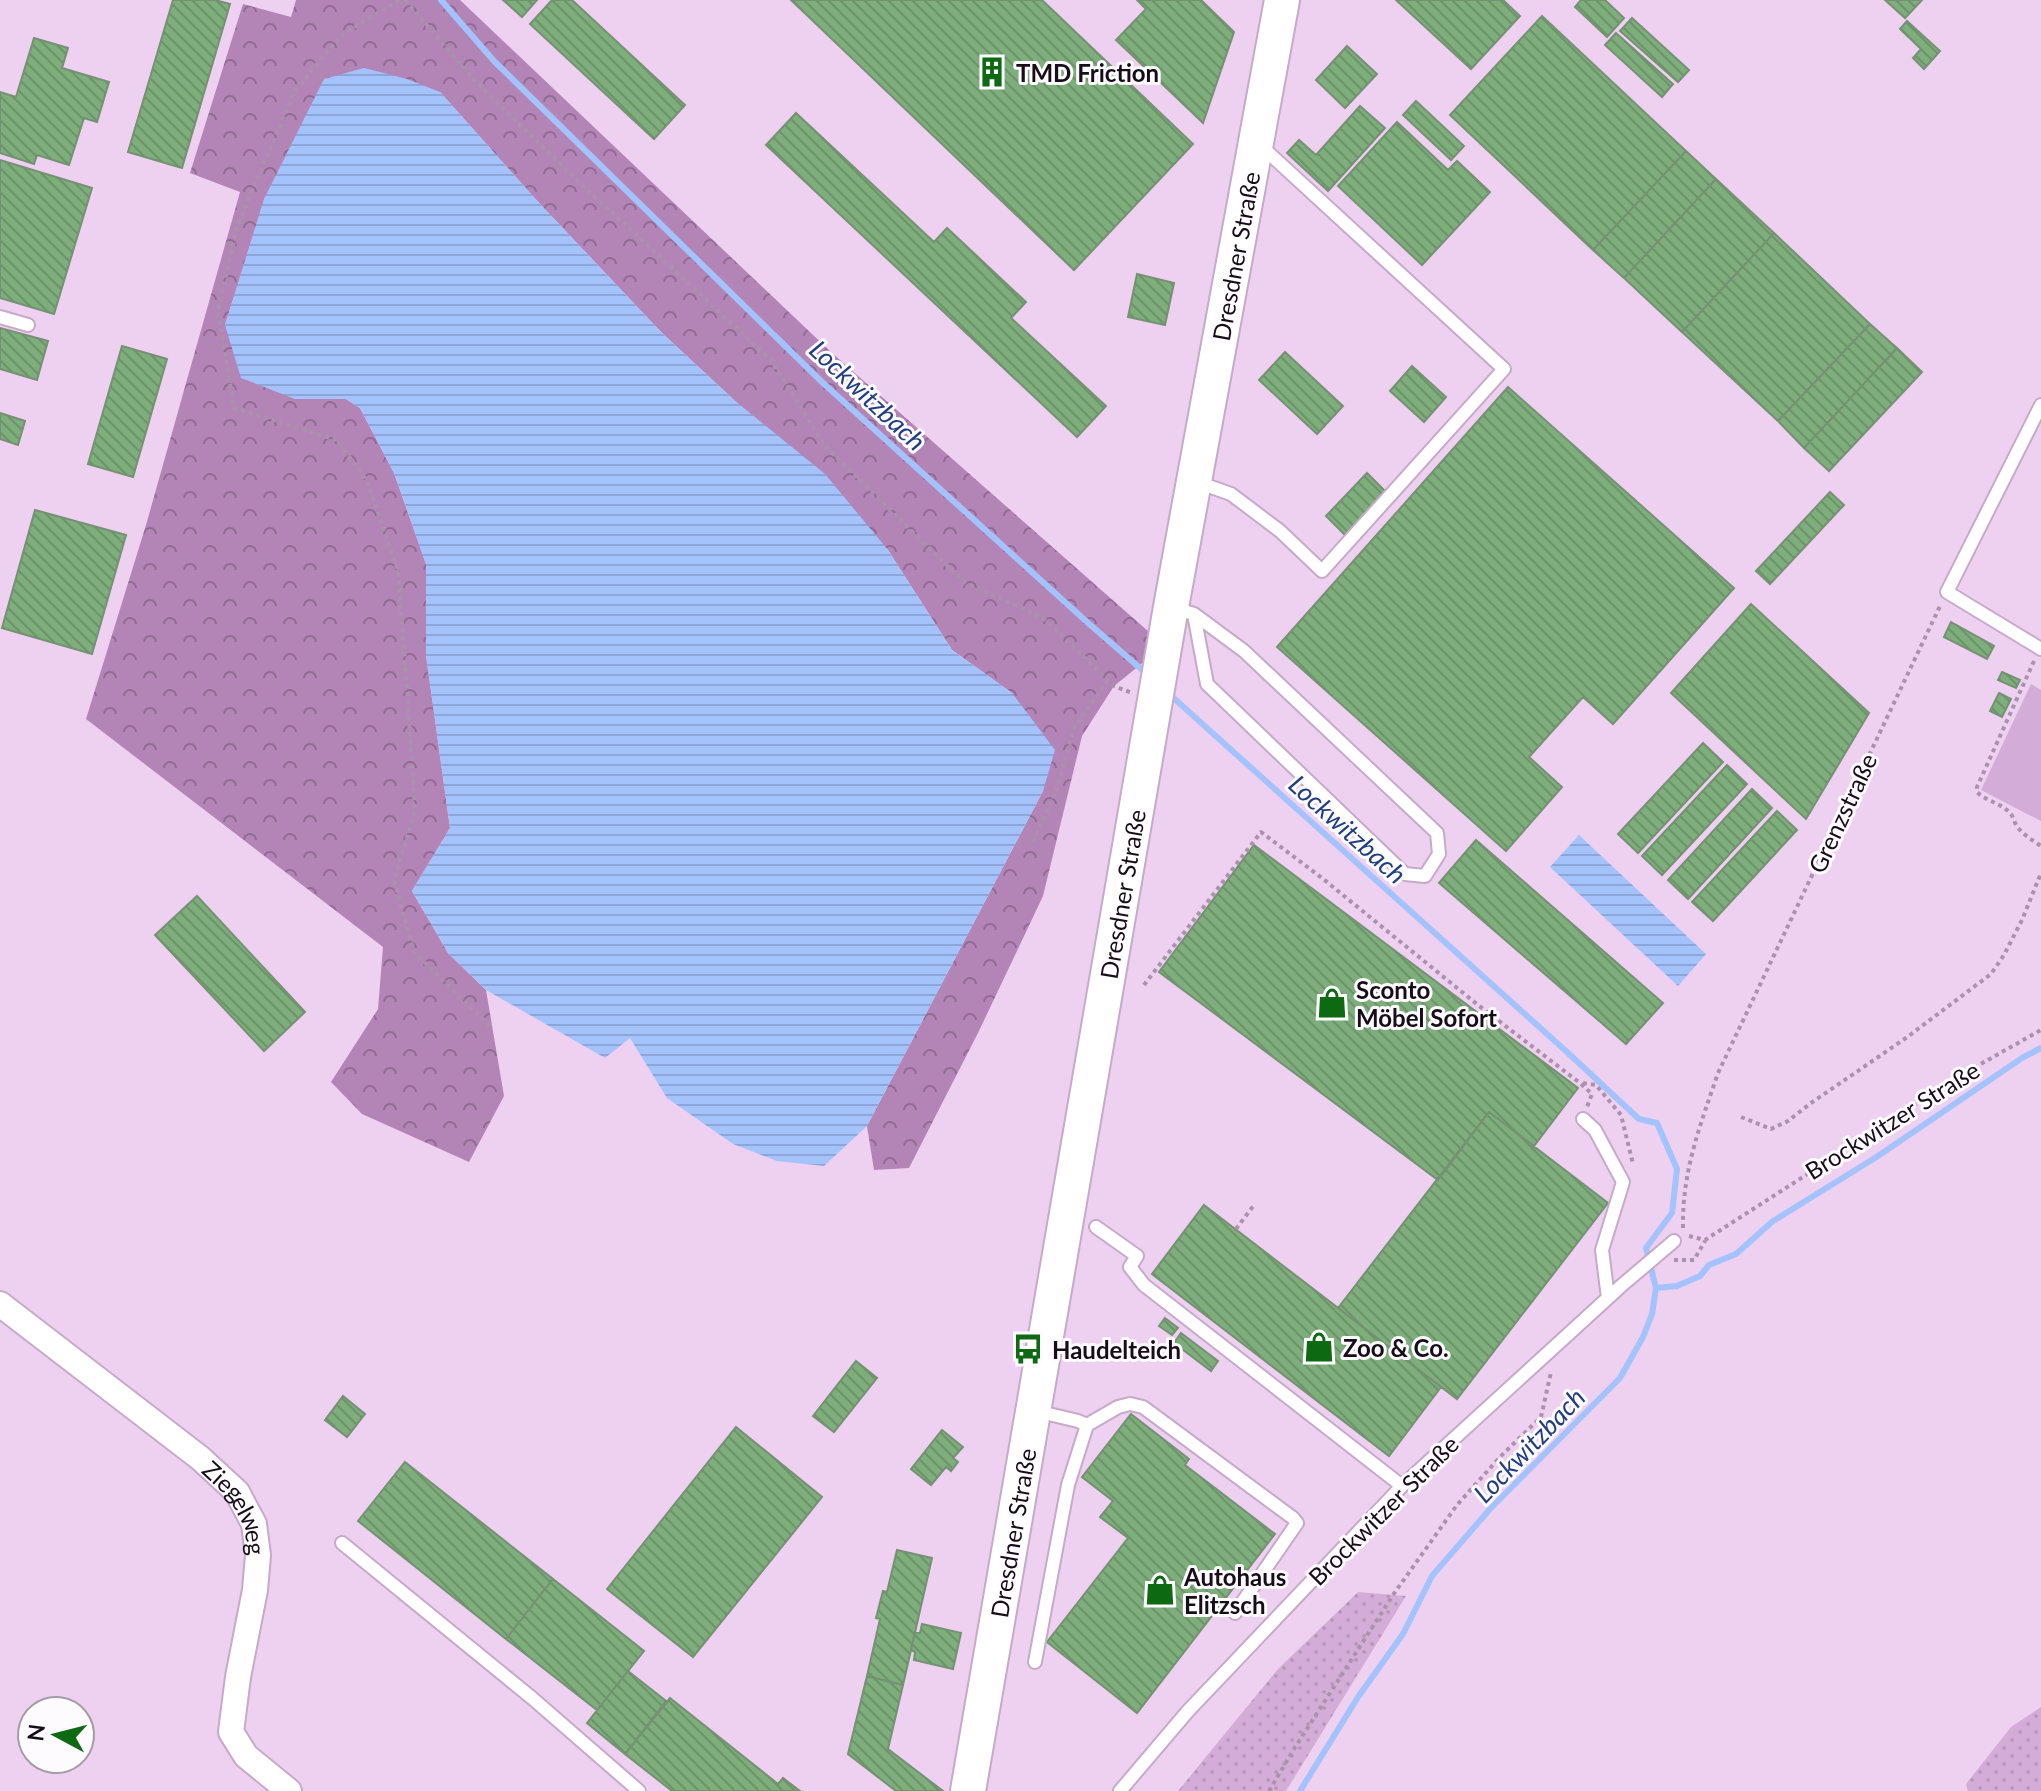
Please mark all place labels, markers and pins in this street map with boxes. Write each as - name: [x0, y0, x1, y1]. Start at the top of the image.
- building icon: TMD Friction: [975, 55, 1009, 89]
- place label: TMD Friction: [1016, 58, 1159, 87]
- place label: Sconto Möbel Sofort: [1356, 975, 1497, 1032]
- shop icon: Sconto Möbel Sofort: [1315, 986, 1349, 1020]
- shop icon: Zoo & Co.: [1302, 1330, 1336, 1364]
- bus stop icon: Haudelteich: [1011, 1332, 1045, 1366]
- place label: Zoo & Co.: [1343, 1333, 1449, 1362]
- place label: Haudelteich: [1052, 1335, 1181, 1364]
- place label: Autohaus Elitzsch: [1183, 1562, 1286, 1619]
- shop icon: Autohaus Elitzsch: [1143, 1573, 1177, 1607]

